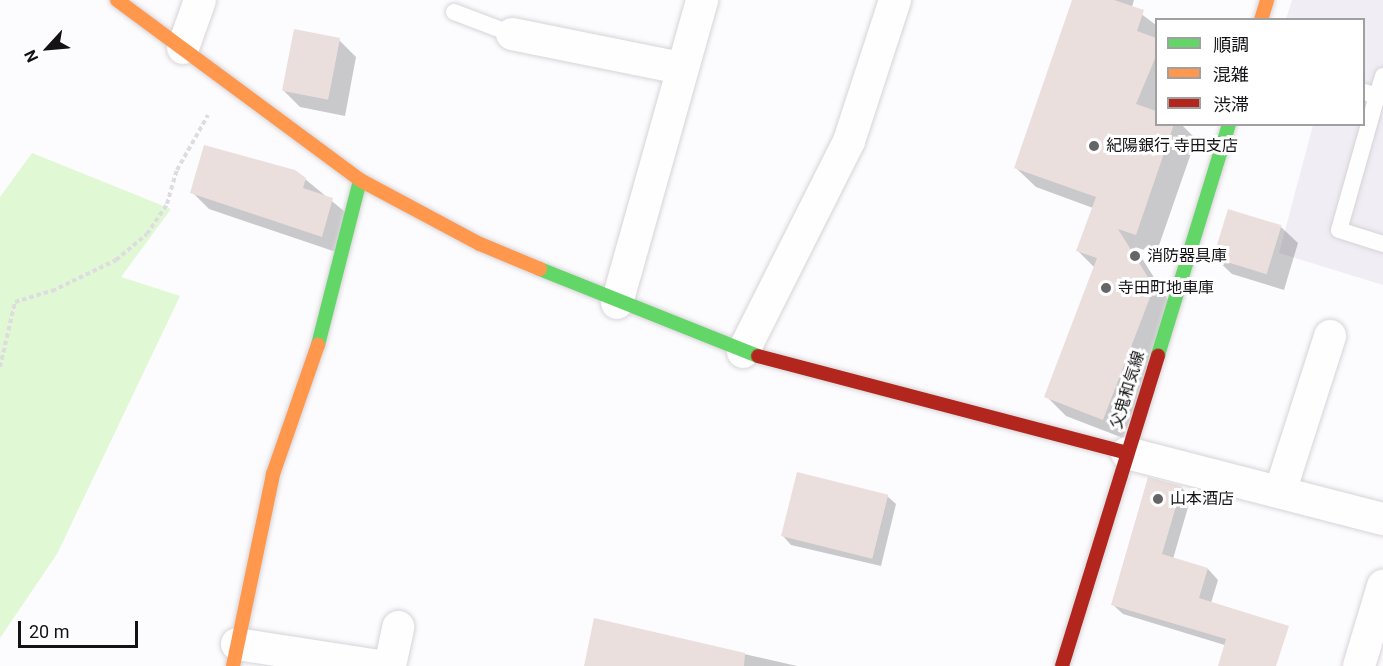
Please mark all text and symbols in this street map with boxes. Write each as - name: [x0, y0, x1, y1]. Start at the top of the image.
- north arrow: [18, 18, 78, 78]
- legend: [1155, 18, 1365, 126]
- text: 順調: [1213, 34, 1249, 55]
- text: N: [20, 47, 42, 65]
- text: 混雑: [1213, 64, 1249, 85]
- text: 渋滞: [1213, 94, 1249, 115]
- place label: 紀陽銀行 寺田支店: [1106, 136, 1238, 156]
- marker: 紀陽銀行 寺田支店: [1087, 139, 1101, 153]
- place label: 消防器具庫: [1147, 246, 1227, 266]
- marker: 消防器具庫: [1128, 249, 1142, 263]
- place label: 寺田町地車庫: [1118, 278, 1214, 298]
- marker: 寺田町地車庫: [1099, 281, 1113, 295]
- street label: 父鬼和気線: [1107, 349, 1149, 431]
- place label: 山本酒店: [1170, 489, 1234, 509]
- marker: 山本酒店: [1151, 492, 1165, 506]
- scale bar: [21, 609, 141, 647]
- text: 20 m: [29, 621, 69, 642]

